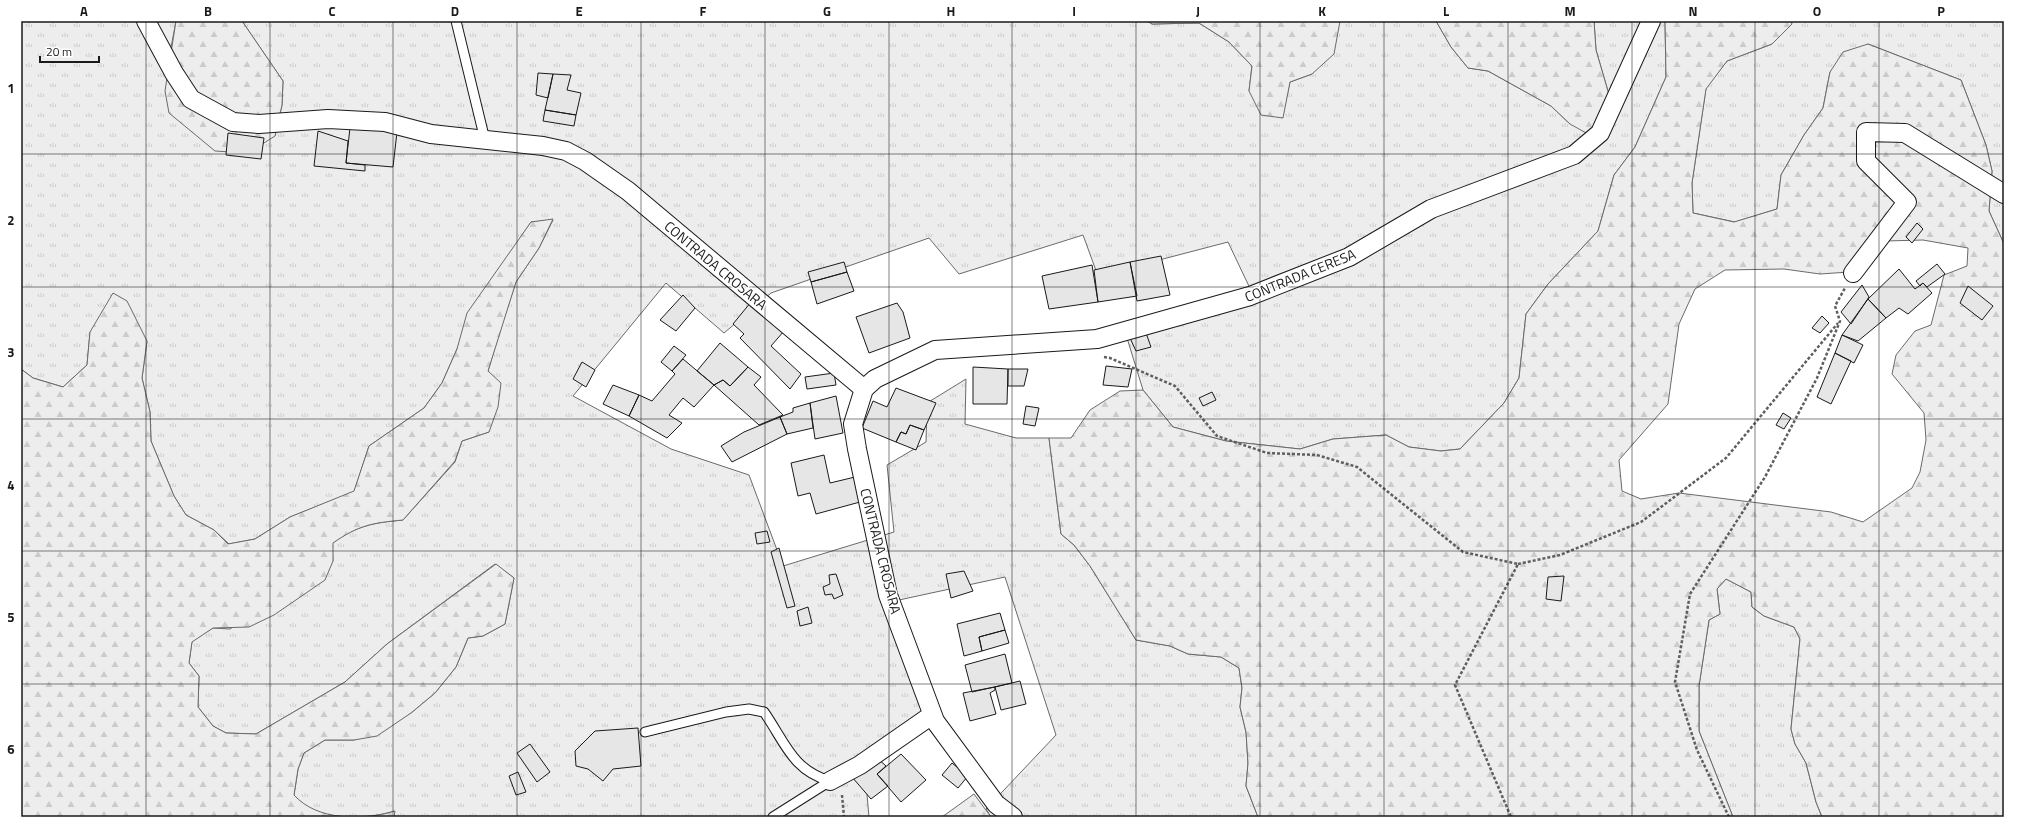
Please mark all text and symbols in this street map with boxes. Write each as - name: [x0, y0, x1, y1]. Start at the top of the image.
- text: A: [80, 1, 88, 21]
- text: B: [204, 1, 212, 21]
- text: C: [328, 1, 336, 21]
- text: D: [451, 1, 459, 21]
- text: E: [575, 1, 583, 21]
- text: F: [700, 1, 707, 21]
- text: G: [823, 1, 831, 21]
- text: H: [947, 1, 955, 21]
- text: I: [1072, 1, 1076, 21]
- text: J: [1196, 1, 1200, 21]
- text: K: [1318, 1, 1326, 21]
- text: L: [1443, 1, 1449, 21]
- text: M: [1564, 1, 1576, 21]
- text: N: [1688, 1, 1698, 21]
- text: O: [1813, 1, 1821, 21]
- text: P: [1937, 1, 1945, 21]
- scale bar: [40, 38, 99, 64]
- text: 20 m: [46, 42, 72, 61]
- text: 1: [7, 78, 15, 98]
- text: 2: [7, 210, 15, 230]
- street label: CONTRADA CROSARA: [660, 216, 773, 315]
- street label: CONTRADA CERESA: [1241, 243, 1359, 307]
- text: 3: [7, 342, 15, 362]
- text: 4: [7, 475, 15, 495]
- street label: CONTRADA CROSARA: [855, 486, 907, 617]
- text: 5: [7, 607, 15, 627]
- text: 6: [7, 739, 15, 759]

